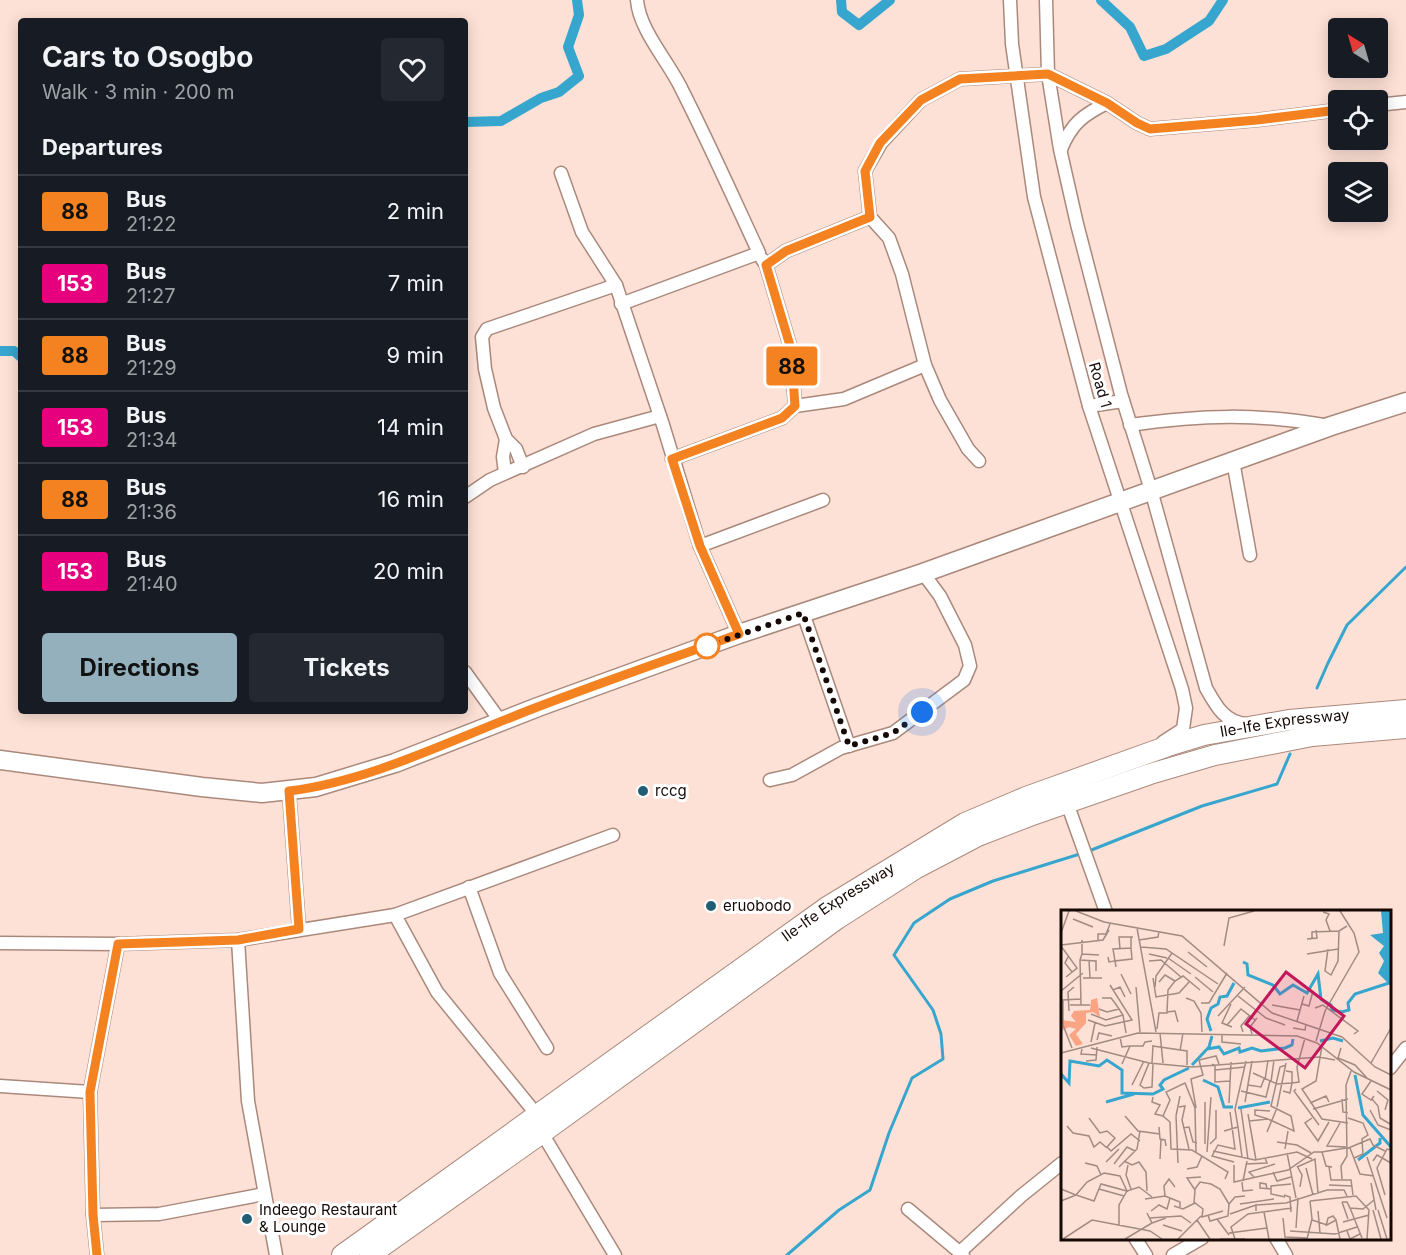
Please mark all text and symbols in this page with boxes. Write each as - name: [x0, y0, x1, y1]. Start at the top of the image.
- north arrow: [1328, 18, 1388, 78]
- map controls: [1328, 18, 1388, 222]
- button: heart: [381, 38, 444, 101]
- text: Cars to Osogbo: [42, 40, 253, 74]
- text: Walk · 3 min · 200 m: [42, 80, 235, 104]
- button: locate: [1328, 90, 1388, 150]
- text: Departures: [42, 134, 163, 160]
- button: layers: [1328, 162, 1388, 222]
- text: Bus: [126, 186, 167, 212]
- text: 2 min: [387, 198, 444, 224]
- text: 88: [61, 199, 89, 224]
- text: 21:22: [126, 212, 177, 236]
- text: Bus: [126, 258, 167, 284]
- text: 7 min: [388, 270, 444, 296]
- text: 153: [57, 271, 93, 296]
- text: 21:27: [126, 284, 176, 308]
- text: Bus: [126, 330, 167, 356]
- text: 9 min: [387, 342, 444, 368]
- text: 88: [61, 343, 89, 368]
- line badge: 88: [765, 346, 819, 386]
- text: 88: [778, 354, 806, 379]
- text: 21:29: [126, 356, 177, 380]
- street label: Road 1: [1085, 360, 1116, 410]
- text: Bus: [126, 402, 167, 428]
- text: 14 min: [377, 414, 444, 440]
- text: 153: [57, 415, 93, 440]
- text: 21:34: [126, 428, 177, 452]
- text: Bus: [126, 474, 167, 500]
- text: 16 min: [378, 486, 444, 512]
- text: 88: [61, 487, 89, 512]
- text: 21:36: [126, 500, 177, 524]
- text: Bus: [126, 546, 167, 572]
- text: 20 min: [373, 558, 444, 584]
- text: 153: [57, 559, 93, 584]
- text: 21:40: [126, 572, 178, 596]
- button: Directions: [42, 633, 237, 702]
- button: Tickets: [249, 633, 444, 702]
- unlabelled marker: [694, 633, 720, 659]
- your location: [907, 697, 937, 727]
- street label: Ile-Ife Expressway: [1218, 705, 1351, 741]
- place label: rccg: [655, 781, 687, 800]
- marker: rccg: [636, 784, 650, 798]
- street label: Ile-Ife Expressway: [778, 858, 898, 945]
- place label: eruobodo: [723, 896, 792, 915]
- marker: eruobodo: [704, 899, 718, 913]
- inset map: [1061, 910, 1391, 1240]
- place label: Indeego Restaurant & Lounge: [259, 1200, 397, 1236]
- marker: Indeego Restaurant & Lounge: [240, 1212, 254, 1226]

